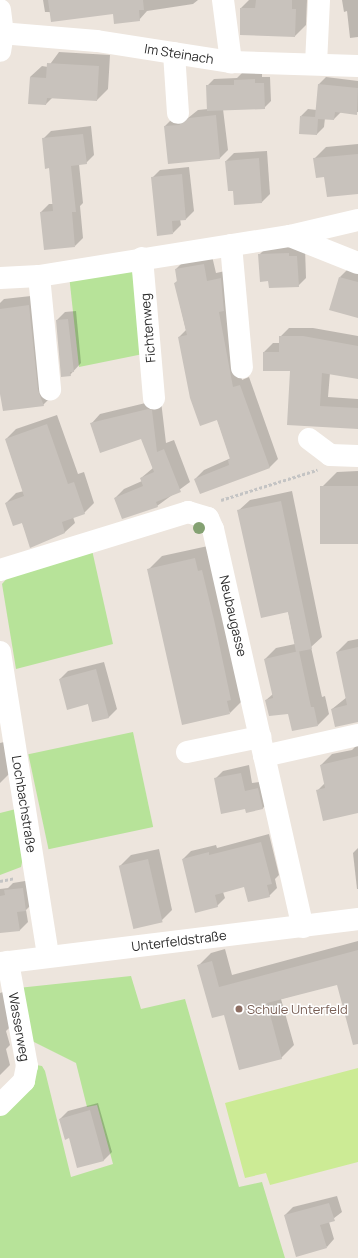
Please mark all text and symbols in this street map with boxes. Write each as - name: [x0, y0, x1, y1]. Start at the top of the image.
- street label: Im Steinach: [143, 41, 215, 67]
- street label: Fichtenweg: [137, 293, 159, 363]
- street label: Neubaugasse: [216, 574, 250, 658]
- street label: Lochbachstraße: [9, 754, 39, 854]
- street label: Unterfeldstraße: [130, 927, 228, 955]
- street label: Wasserweg: [5, 991, 33, 1063]
- place label: Schule Unterfeld: [247, 1001, 348, 1017]
- marker: Schule Unterfeld: [234, 1004, 244, 1014]

